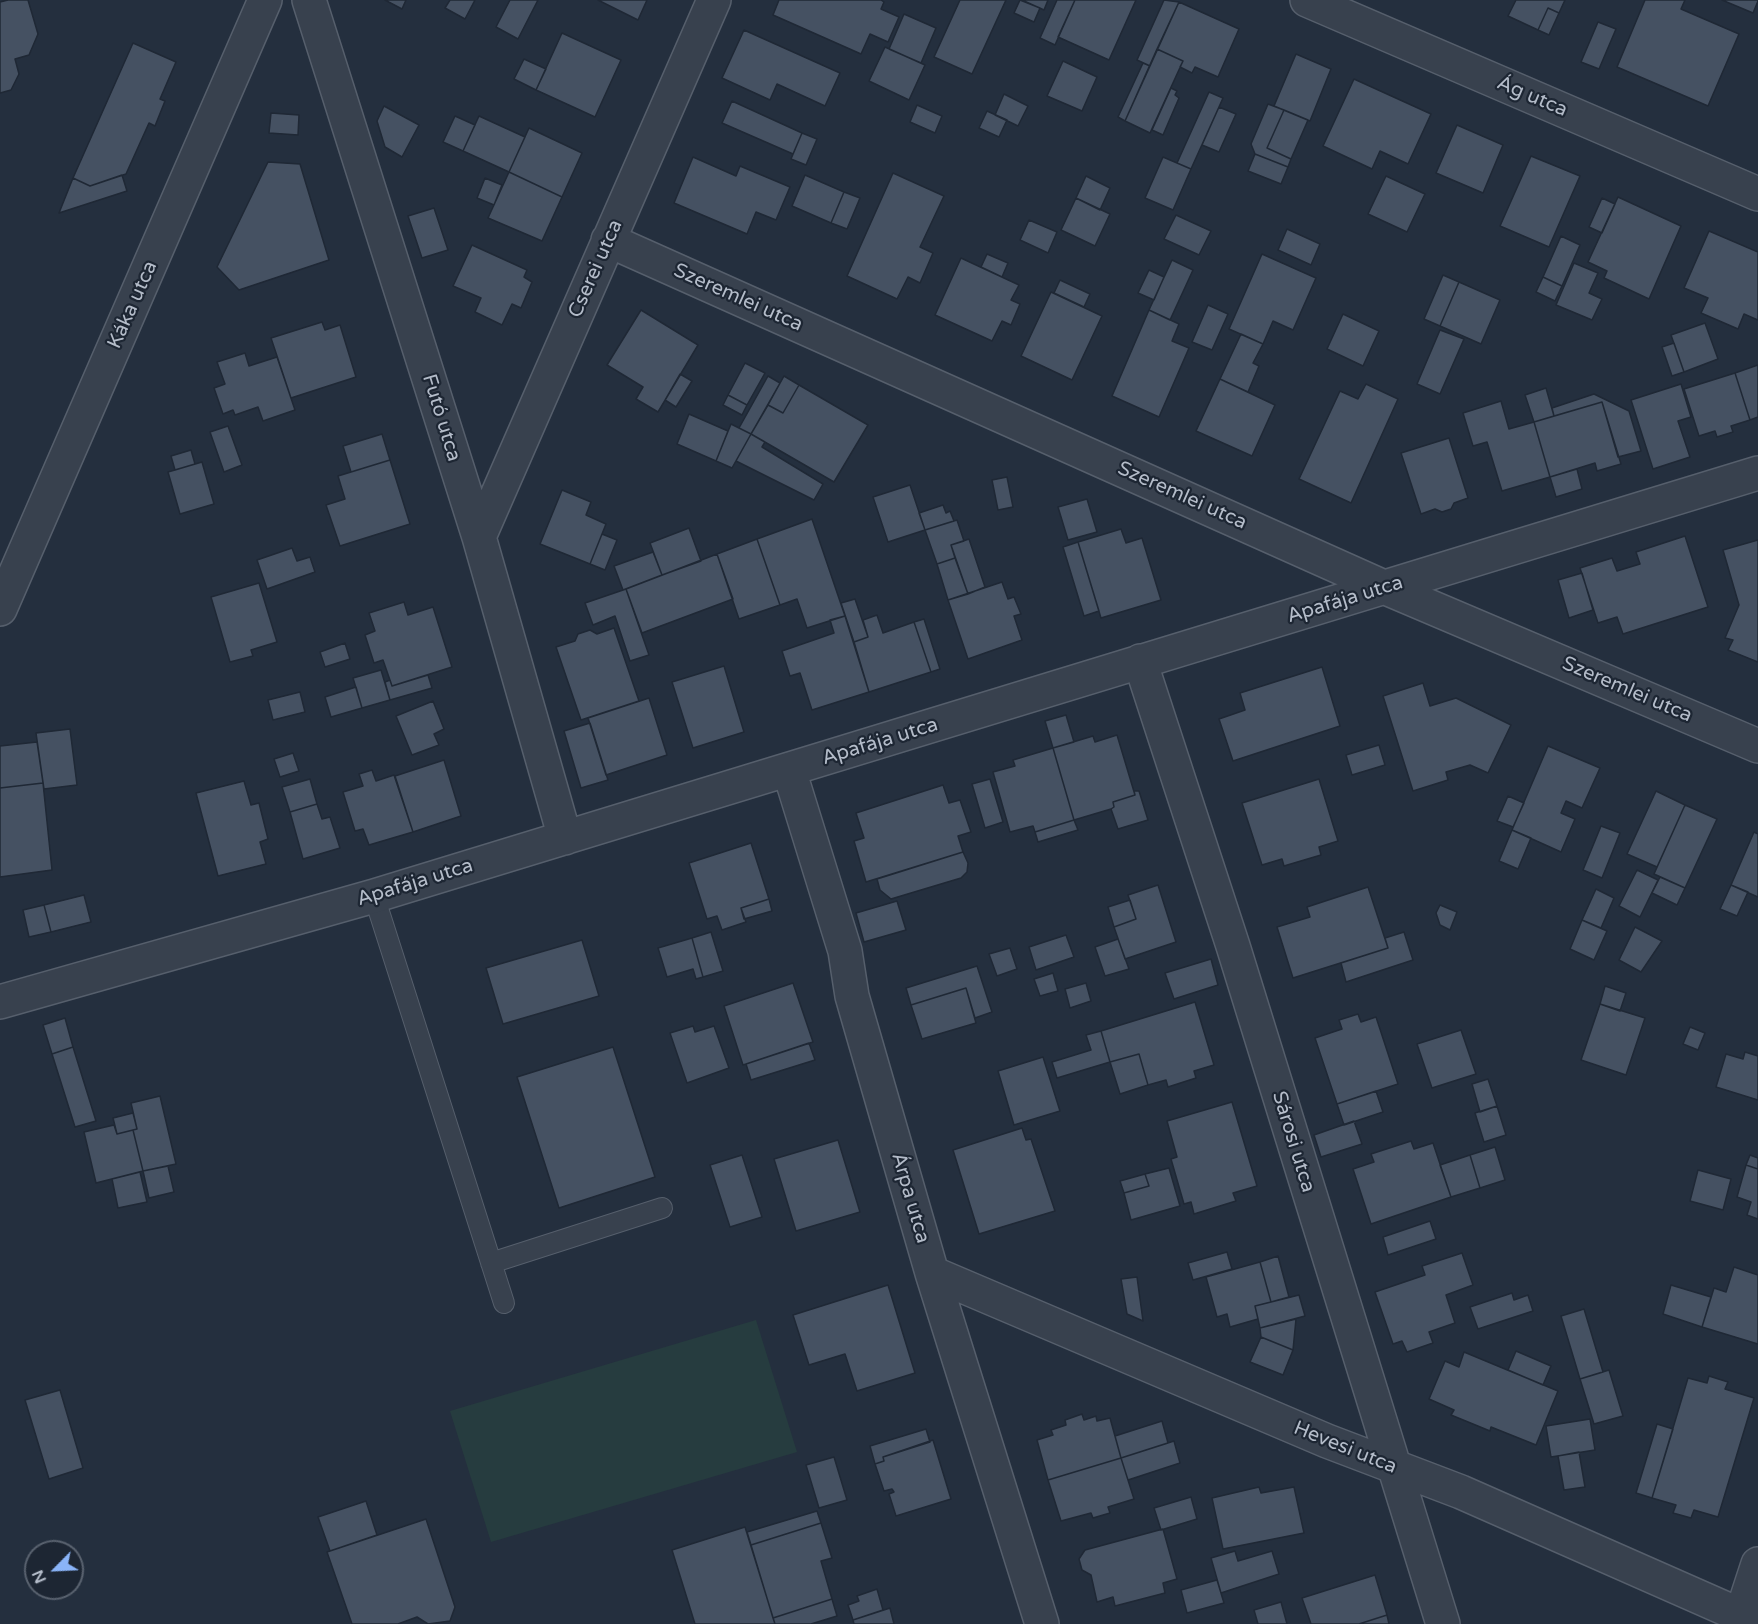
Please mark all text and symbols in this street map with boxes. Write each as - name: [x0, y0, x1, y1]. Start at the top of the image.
- street label: Ág utca: [1493, 71, 1571, 123]
- street label: Cserei utca: [564, 216, 628, 322]
- street label: Káka utca: [103, 257, 163, 353]
- street label: Szeremlei utca: [670, 259, 806, 337]
- street label: Futó utca: [416, 371, 466, 465]
- street label: Szeremlei utca: [1114, 457, 1250, 535]
- street label: Apafája utca: [1284, 571, 1406, 629]
- street label: Szeremlei utca: [1558, 652, 1696, 728]
- street label: Apafája utca: [819, 713, 941, 771]
- street label: Apafája utca: [354, 854, 476, 912]
- street label: Sárosi utca: [1266, 1089, 1320, 1195]
- street label: Árpa utca: [886, 1150, 934, 1246]
- street label: Hevesi utca: [1290, 1416, 1400, 1480]
- north arrow: [24, 1540, 84, 1600]
- text: N: [28, 1567, 51, 1586]

